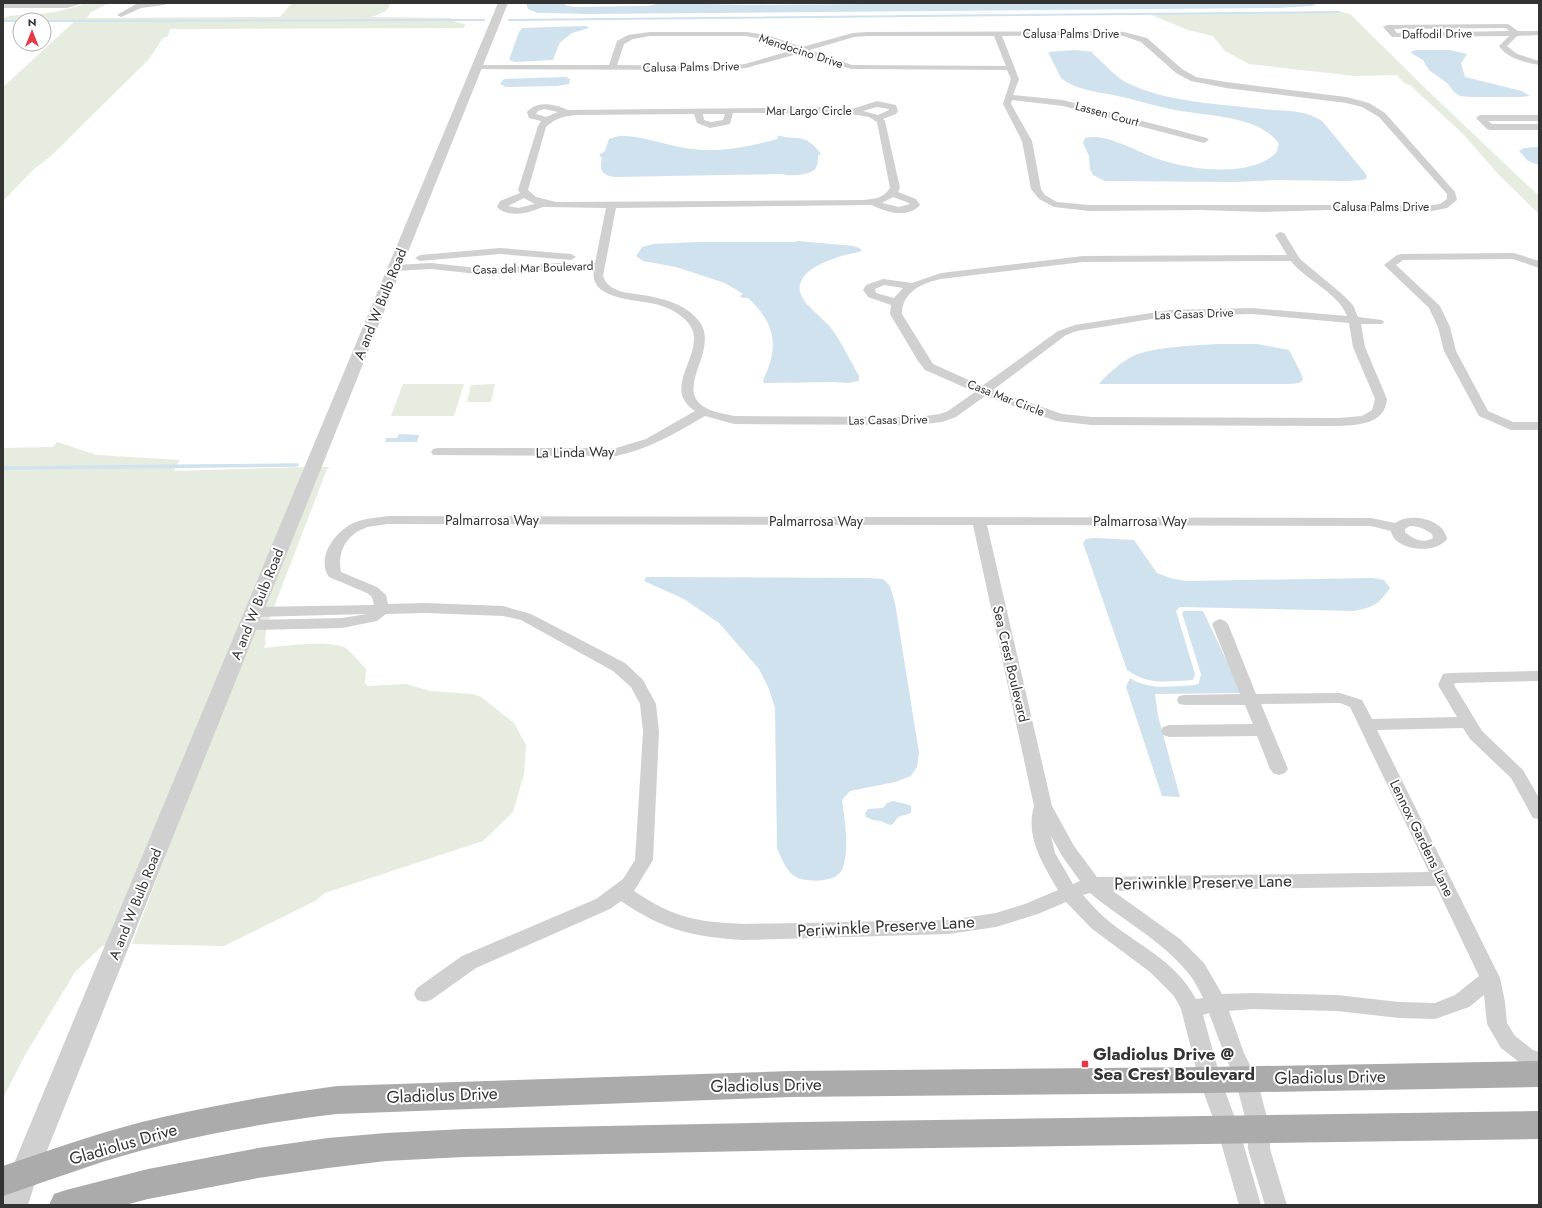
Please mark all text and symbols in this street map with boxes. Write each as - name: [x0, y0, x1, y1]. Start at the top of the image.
- north arrow: [12, 12, 52, 52]
- text: N: [28, 14, 36, 30]
- street label: Daffodil Drive: [1402, 24, 1472, 44]
- street label: Calusa Palms Drive: [1023, 25, 1119, 43]
- street label: Mendocino Drive: [757, 29, 845, 73]
- street label: Calusa Palms Drive: [643, 57, 739, 77]
- street label: Lassen Court: [1073, 97, 1141, 131]
- street label: Mar Largo Circle: [766, 102, 852, 120]
- street label: Calusa Palms Drive: [1333, 198, 1429, 216]
- street label: A and W Bulb Road: [349, 245, 411, 363]
- street label: Casa del Mar Boulevard: [472, 257, 594, 279]
- street label: Las Casas Drive: [1154, 304, 1234, 324]
- street label: Casa Mar Circle: [965, 375, 1047, 421]
- street label: Las Casas Drive: [848, 410, 928, 430]
- street label: La Linda Way: [535, 441, 615, 463]
- street label: Palmarrosa Way: [445, 510, 540, 530]
- street label: Palmarrosa Way: [769, 511, 864, 531]
- street label: Palmarrosa Way: [1093, 511, 1188, 531]
- street label: A and W Bulb Road: [226, 545, 288, 663]
- street label: Sea Crest Boulevard: [988, 604, 1034, 724]
- street label: Lennox Gardens Lane: [1385, 776, 1459, 900]
- street label: A and W Bulb Road: [104, 845, 166, 963]
- street label: Periwinkle Preserve Lane: [1114, 868, 1292, 896]
- street label: Periwinkle Preserve Lane: [797, 909, 976, 943]
- place label: Gladiolus Drive @ Sea Crest Boulevard: [1093, 1042, 1255, 1086]
- marker: Gladiolus Drive @ Sea Crest Boulevard: [1080, 1059, 1090, 1069]
- street label: Gladiolus Drive: [1274, 1064, 1386, 1090]
- street label: Gladiolus Drive: [710, 1072, 822, 1098]
- street label: Gladiolus Drive: [386, 1081, 498, 1109]
- street label: Gladiolus Drive: [66, 1117, 180, 1171]

